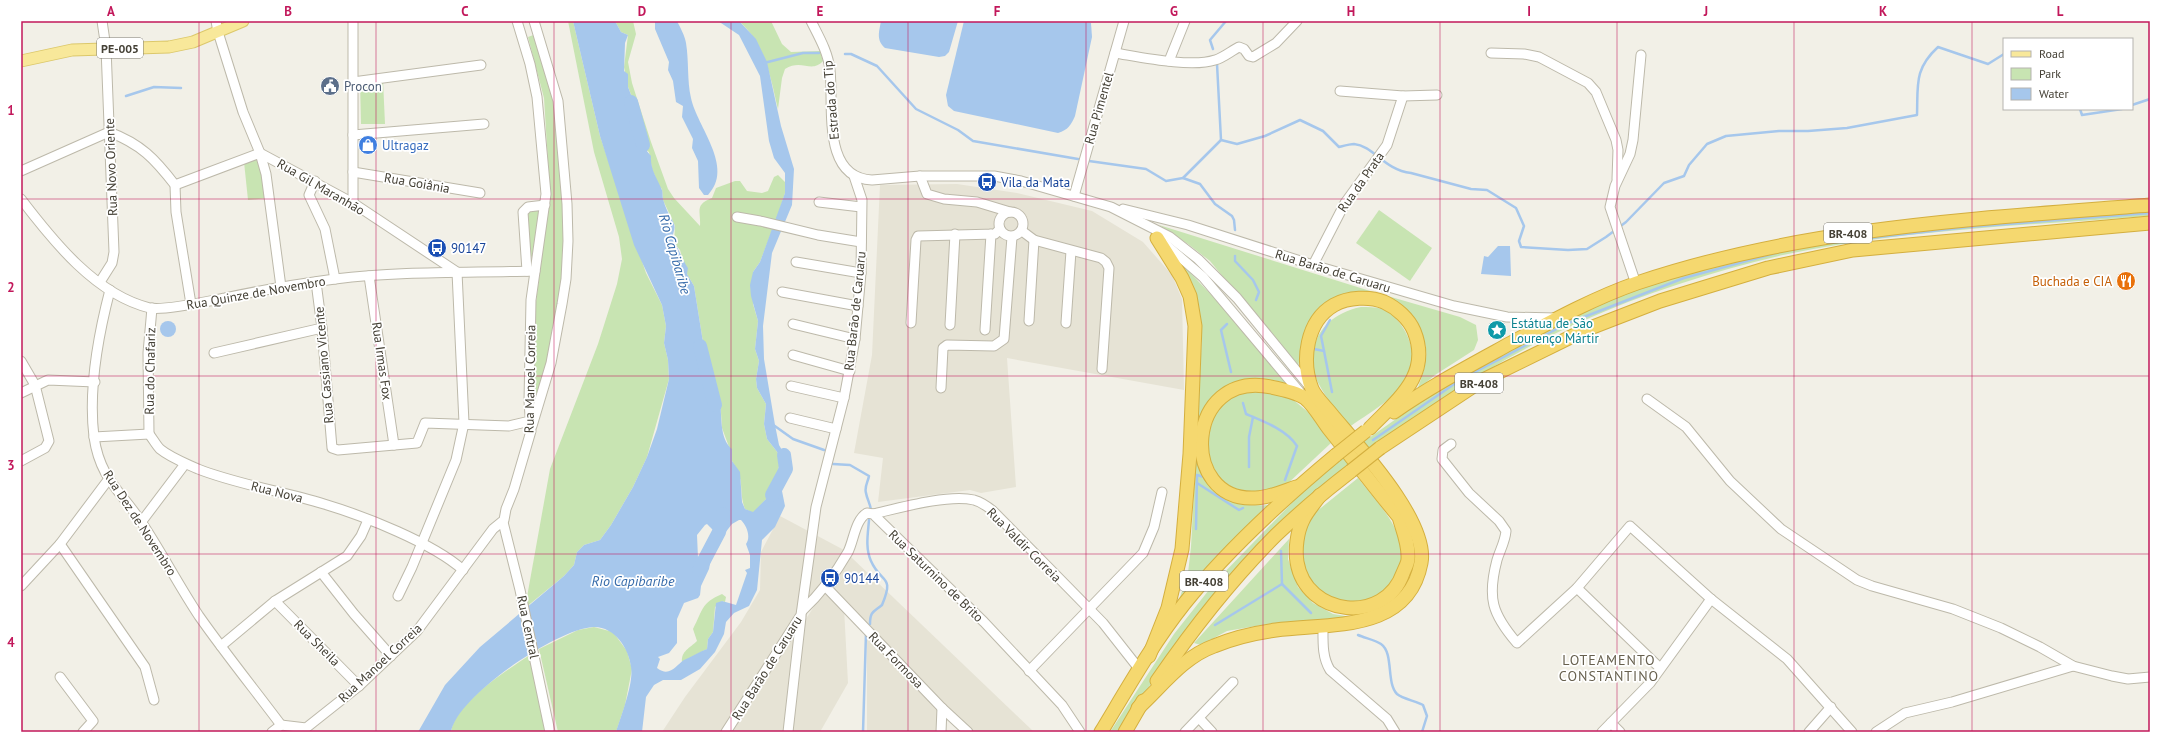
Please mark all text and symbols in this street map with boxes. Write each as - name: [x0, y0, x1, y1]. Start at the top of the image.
- text: A: [107, 3, 115, 20]
- text: B: [284, 3, 292, 20]
- text: C: [461, 3, 469, 20]
- text: D: [638, 3, 646, 20]
- text: E: [817, 3, 824, 20]
- text: F: [994, 3, 1001, 20]
- text: G: [1170, 3, 1178, 20]
- text: H: [1347, 3, 1355, 20]
- text: I: [1527, 3, 1531, 20]
- text: J: [1703, 3, 1708, 20]
- text: K: [1879, 3, 1887, 20]
- text: L: [2057, 3, 2064, 20]
- road number: PE-005: [97, 38, 143, 58]
- legend: [2003, 38, 2133, 110]
- text: Road: [2039, 46, 2064, 61]
- street label: Estrada do Tip: [819, 60, 843, 140]
- text: Park: [2039, 66, 2061, 81]
- street label: Rua Pimentel: [1081, 70, 1117, 146]
- public building icon: Procon: [319, 75, 341, 97]
- place label: Procon: [344, 78, 382, 95]
- text: Water: [2039, 86, 2069, 101]
- text: 1: [7, 102, 15, 119]
- street label: Rua Novo Oriente: [101, 118, 121, 216]
- shop icon: Ultragaz: [357, 134, 379, 156]
- place label: Ultragaz: [382, 137, 429, 154]
- street label: Rua da Prata: [1334, 148, 1388, 216]
- street label: Rua Gil Maranhão: [274, 155, 368, 219]
- street label: Rua Goiânia: [383, 169, 451, 197]
- bus stop icon: Vila da Mata: [976, 171, 998, 193]
- place label: Vila da Mata: [1000, 174, 1070, 191]
- water label: Rio Capibaribe: [655, 212, 695, 297]
- road number: BR-408: [1824, 223, 1872, 243]
- bus stop icon: 90147: [426, 237, 448, 259]
- place label: 90147: [451, 240, 486, 257]
- street label: Rua Barão de Caruaru: [1273, 245, 1393, 297]
- street label: Rua Barão de Caruaru: [840, 250, 870, 372]
- restaurant icon: Buchada e CIA: [2115, 270, 2137, 292]
- street label: Rua Quinze de Novembro: [185, 272, 327, 314]
- place label: Buchada e CIA: [2032, 273, 2112, 290]
- text: 2: [7, 279, 15, 296]
- street label: Rua Cassiano Vicente: [310, 306, 338, 424]
- place label: Estátua de São Lourenço Mártir: [1511, 315, 1599, 347]
- place icon: Estátua de São Lourenço Mártir: [1486, 319, 1508, 341]
- street label: Rua Irmas Fox: [368, 321, 396, 401]
- street label: Rua Manoel Correia: [521, 325, 539, 433]
- street label: Rua do Chafariz: [141, 327, 159, 415]
- road number: BR-408: [1455, 373, 1503, 393]
- text: 3: [7, 457, 15, 474]
- street label: Rua Dez de Novembro: [99, 467, 181, 579]
- street label: Rua Nova: [249, 477, 305, 507]
- street label: Rua Valdir Correia: [983, 504, 1065, 586]
- street label: Rua Saturnino de Brito: [885, 526, 987, 626]
- bus stop icon: 90144: [819, 567, 841, 589]
- place label: 90144: [844, 570, 879, 587]
- road number: BR-408: [1180, 571, 1228, 591]
- water label: Rio Capibaribe: [592, 572, 675, 590]
- street label: Rua Central: [513, 594, 543, 660]
- street label: Rua Barão de Caruaru: [728, 613, 806, 723]
- street label: Rua Sheila: [290, 616, 344, 670]
- street label: Rua Manoel Correia: [335, 620, 425, 706]
- street label: Rua Formosa: [865, 628, 927, 692]
- text: 4: [7, 634, 15, 651]
- district label: LOTEAMENTO CONSTANTINO: [1559, 651, 1659, 685]

